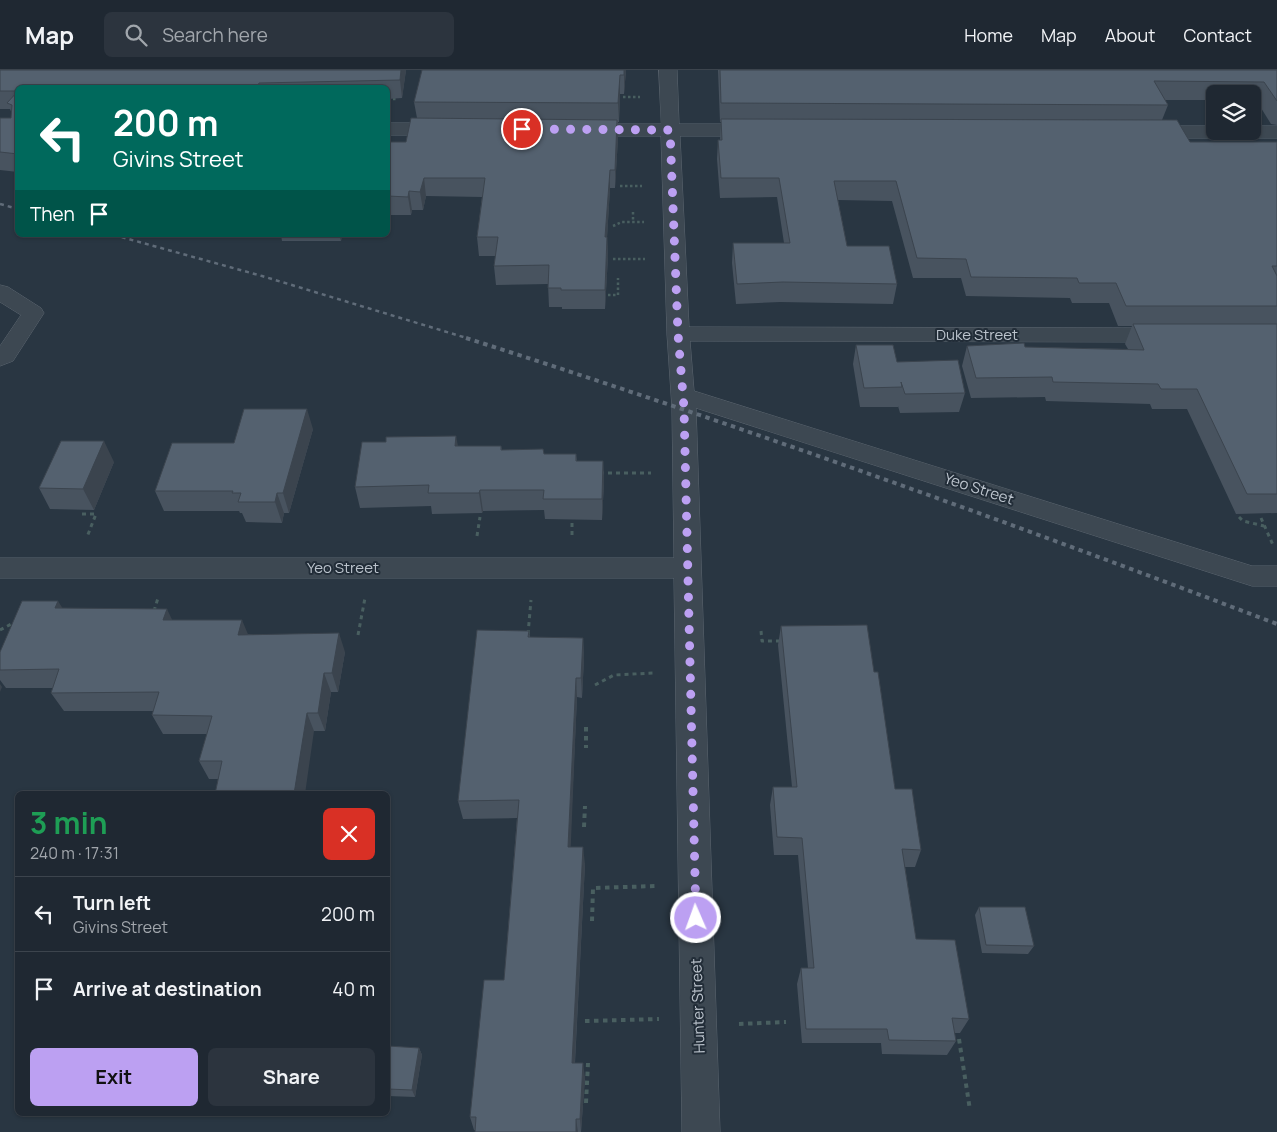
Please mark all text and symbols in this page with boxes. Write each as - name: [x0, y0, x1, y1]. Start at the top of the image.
- search box: [104, 12, 454, 57]
- text: Map: [25, 18, 74, 51]
- icon: search: [122, 21, 150, 49]
- text: Search here: [162, 22, 268, 48]
- text: Home: [964, 23, 1013, 47]
- text: Map: [1041, 23, 1077, 47]
- text: About: [1105, 23, 1155, 47]
- text: Contact: [1183, 23, 1252, 47]
- map controls: [1206, 85, 1261, 140]
- button: layers: [1206, 85, 1261, 140]
- text: 200 m: [113, 99, 218, 147]
- icon: left: [30, 105, 95, 170]
- pin: [501, 108, 543, 150]
- icon: arrive: [508, 115, 536, 143]
- text: Givins Street: [113, 144, 244, 174]
- icon: arrive: [85, 200, 113, 228]
- text: Then: [30, 201, 75, 227]
- street label: Duke Street: [936, 324, 1018, 345]
- street label: Yeo Street: [942, 467, 1017, 510]
- street label: Yeo Street: [307, 557, 379, 578]
- text: 3 min: [30, 802, 108, 843]
- button: close: [323, 808, 375, 860]
- text: 240 m · 17:31: [30, 842, 119, 864]
- text: Turn left: [73, 890, 151, 916]
- position arrow: [669, 891, 721, 943]
- icon: left: [30, 900, 58, 928]
- text: 200 m: [321, 901, 375, 927]
- text: Givins Street: [73, 916, 168, 938]
- street label: Hunter Street: [685, 958, 710, 1054]
- icon: arrive: [30, 975, 58, 1003]
- text: Arrive at destination: [73, 976, 262, 1002]
- text: 40 m: [332, 976, 375, 1002]
- button: Exit: [30, 1048, 198, 1106]
- button: Share: [208, 1048, 375, 1106]

